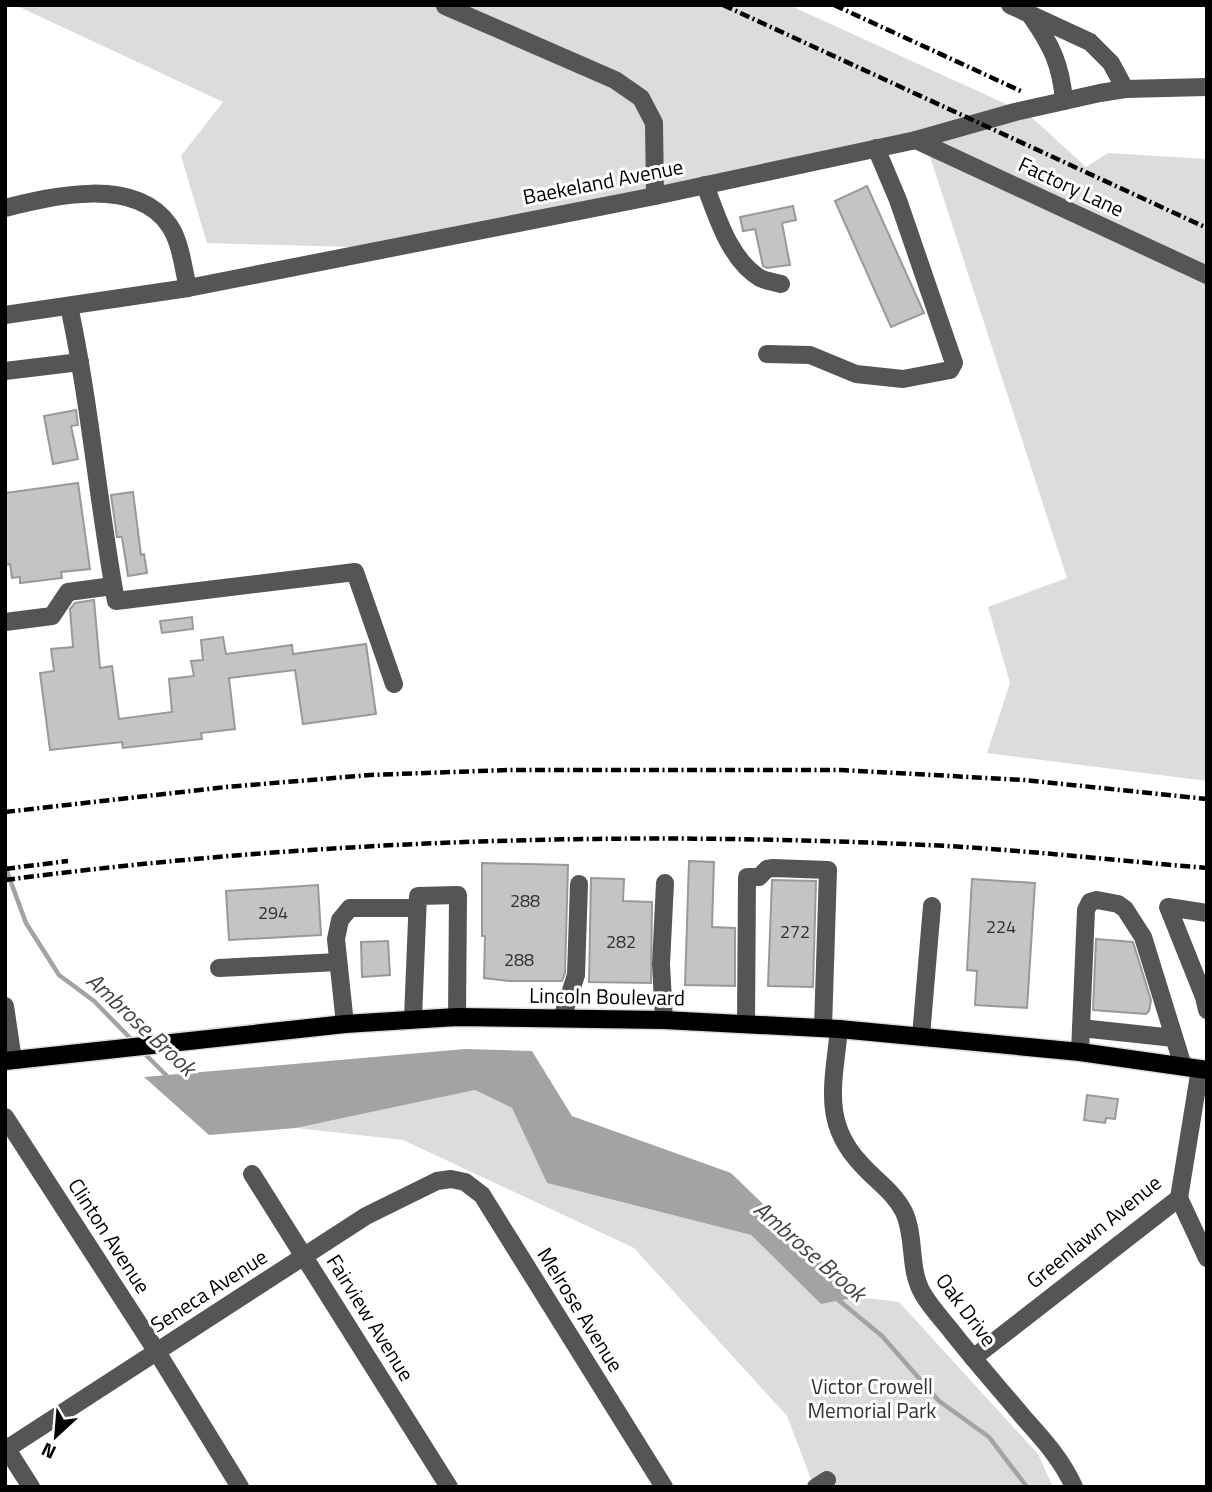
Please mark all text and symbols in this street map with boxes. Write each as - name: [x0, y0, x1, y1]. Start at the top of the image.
- street label: Factory Lane: [1013, 148, 1129, 224]
- street label: Baekeland Avenue: [520, 150, 686, 212]
- house number: 288: [510, 887, 540, 914]
- house number: 294: [258, 899, 288, 926]
- house number: 224: [986, 913, 1016, 940]
- house number: 272: [780, 918, 810, 945]
- house number: 282: [606, 928, 636, 955]
- house number: 288: [504, 946, 534, 973]
- water label: Ambrose Brook: [79, 963, 206, 1086]
- street label: Lincoln Boulevard: [529, 979, 685, 1013]
- street label: Greenlawn Avenue: [1019, 1167, 1168, 1296]
- street label: Clinton Avenue: [60, 1171, 159, 1300]
- water label: Ambrose Brook: [746, 1192, 876, 1311]
- street label: Seneca Avenue: [144, 1240, 273, 1340]
- street label: Melrose Avenue: [530, 1241, 632, 1378]
- street label: Fairview Avenue: [319, 1248, 423, 1387]
- street label: Oak Drive: [928, 1266, 1005, 1353]
- park label: Victor Crowell Memorial Park: [808, 1370, 936, 1426]
- north arrow: [21, 1401, 91, 1471]
- text: N: [36, 1436, 61, 1468]

